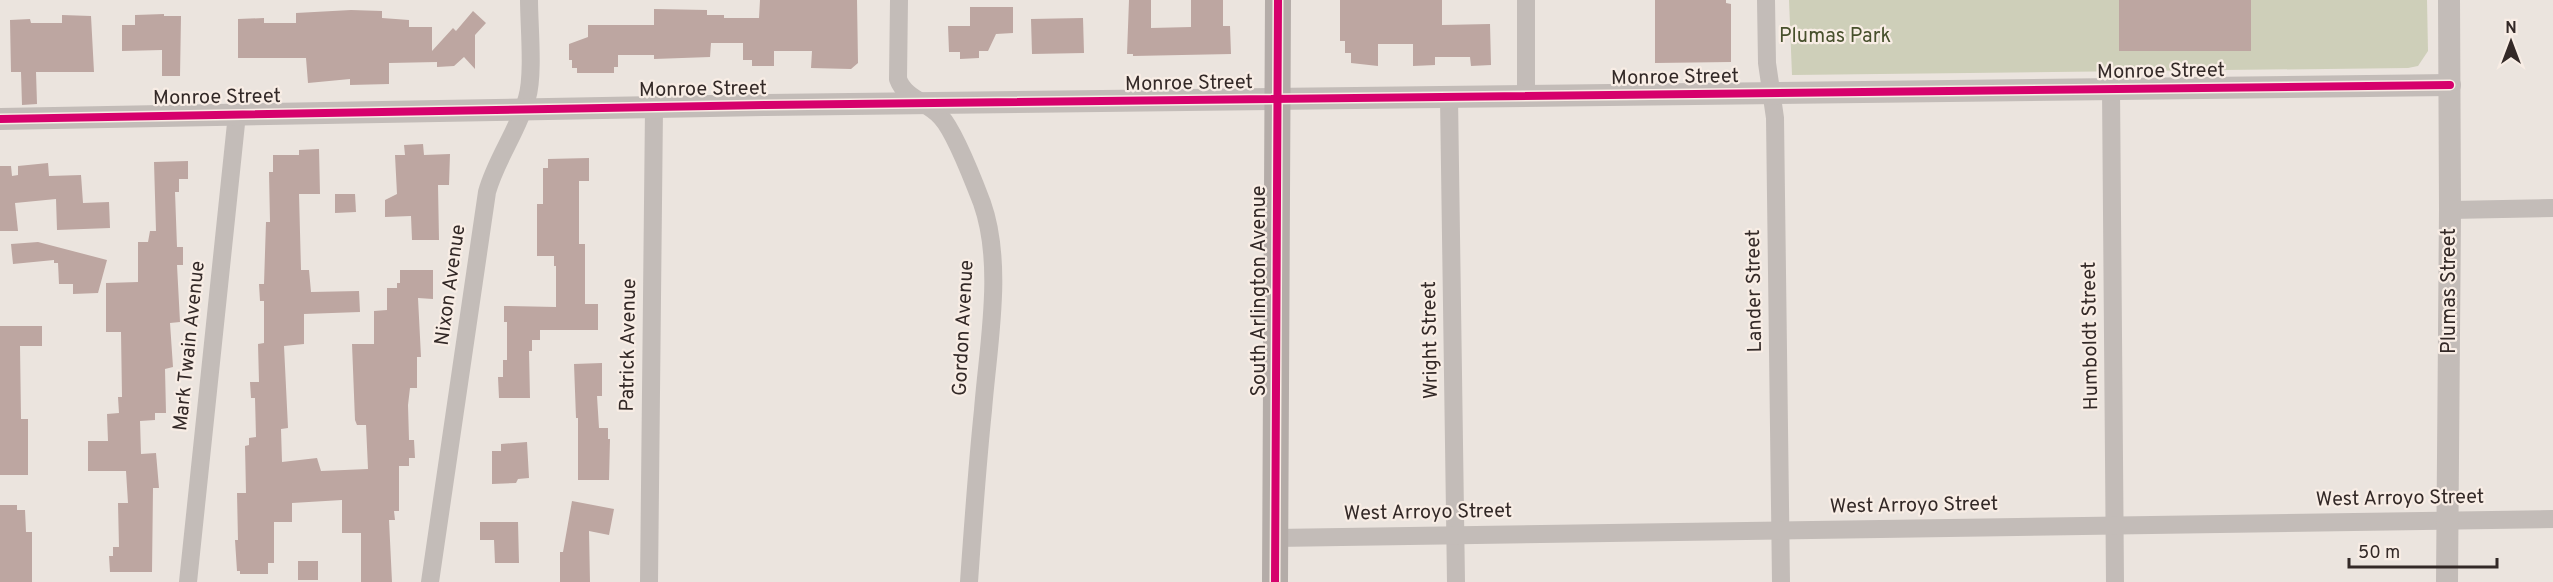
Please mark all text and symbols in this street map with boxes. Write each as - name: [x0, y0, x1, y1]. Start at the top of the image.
- north arrow: [2481, 12, 2541, 72]
- text: N: [2505, 19, 2517, 39]
- park label: Plumas Park: [1779, 24, 1891, 50]
- street label: Monroe Street: [2097, 58, 2225, 86]
- street label: Monroe Street: [1611, 64, 1739, 92]
- street label: Monroe Street: [1125, 70, 1253, 98]
- street label: Monroe Street: [639, 76, 767, 104]
- street label: Monroe Street: [153, 84, 281, 112]
- street label: South Arlington Avenue: [1247, 185, 1273, 397]
- street label: Nixon Avenue: [430, 223, 472, 347]
- street label: Plumas Street: [2437, 228, 2463, 354]
- street label: Lander Street: [1741, 229, 1769, 353]
- street label: Gordon Avenue: [947, 259, 981, 397]
- street label: Mark Twain Avenue: [168, 260, 212, 432]
- street label: Humboldt Street: [2077, 261, 2105, 411]
- street label: Patrick Avenue: [615, 278, 643, 412]
- street label: Wright Street: [1417, 281, 1445, 399]
- street label: West Arroyo Street: [2315, 485, 2485, 513]
- street label: West Arroyo Street: [1829, 492, 1999, 520]
- street label: West Arroyo Street: [1343, 499, 1513, 527]
- scale bar: [2349, 531, 2498, 569]
- text: 50 m: [2358, 542, 2400, 565]

